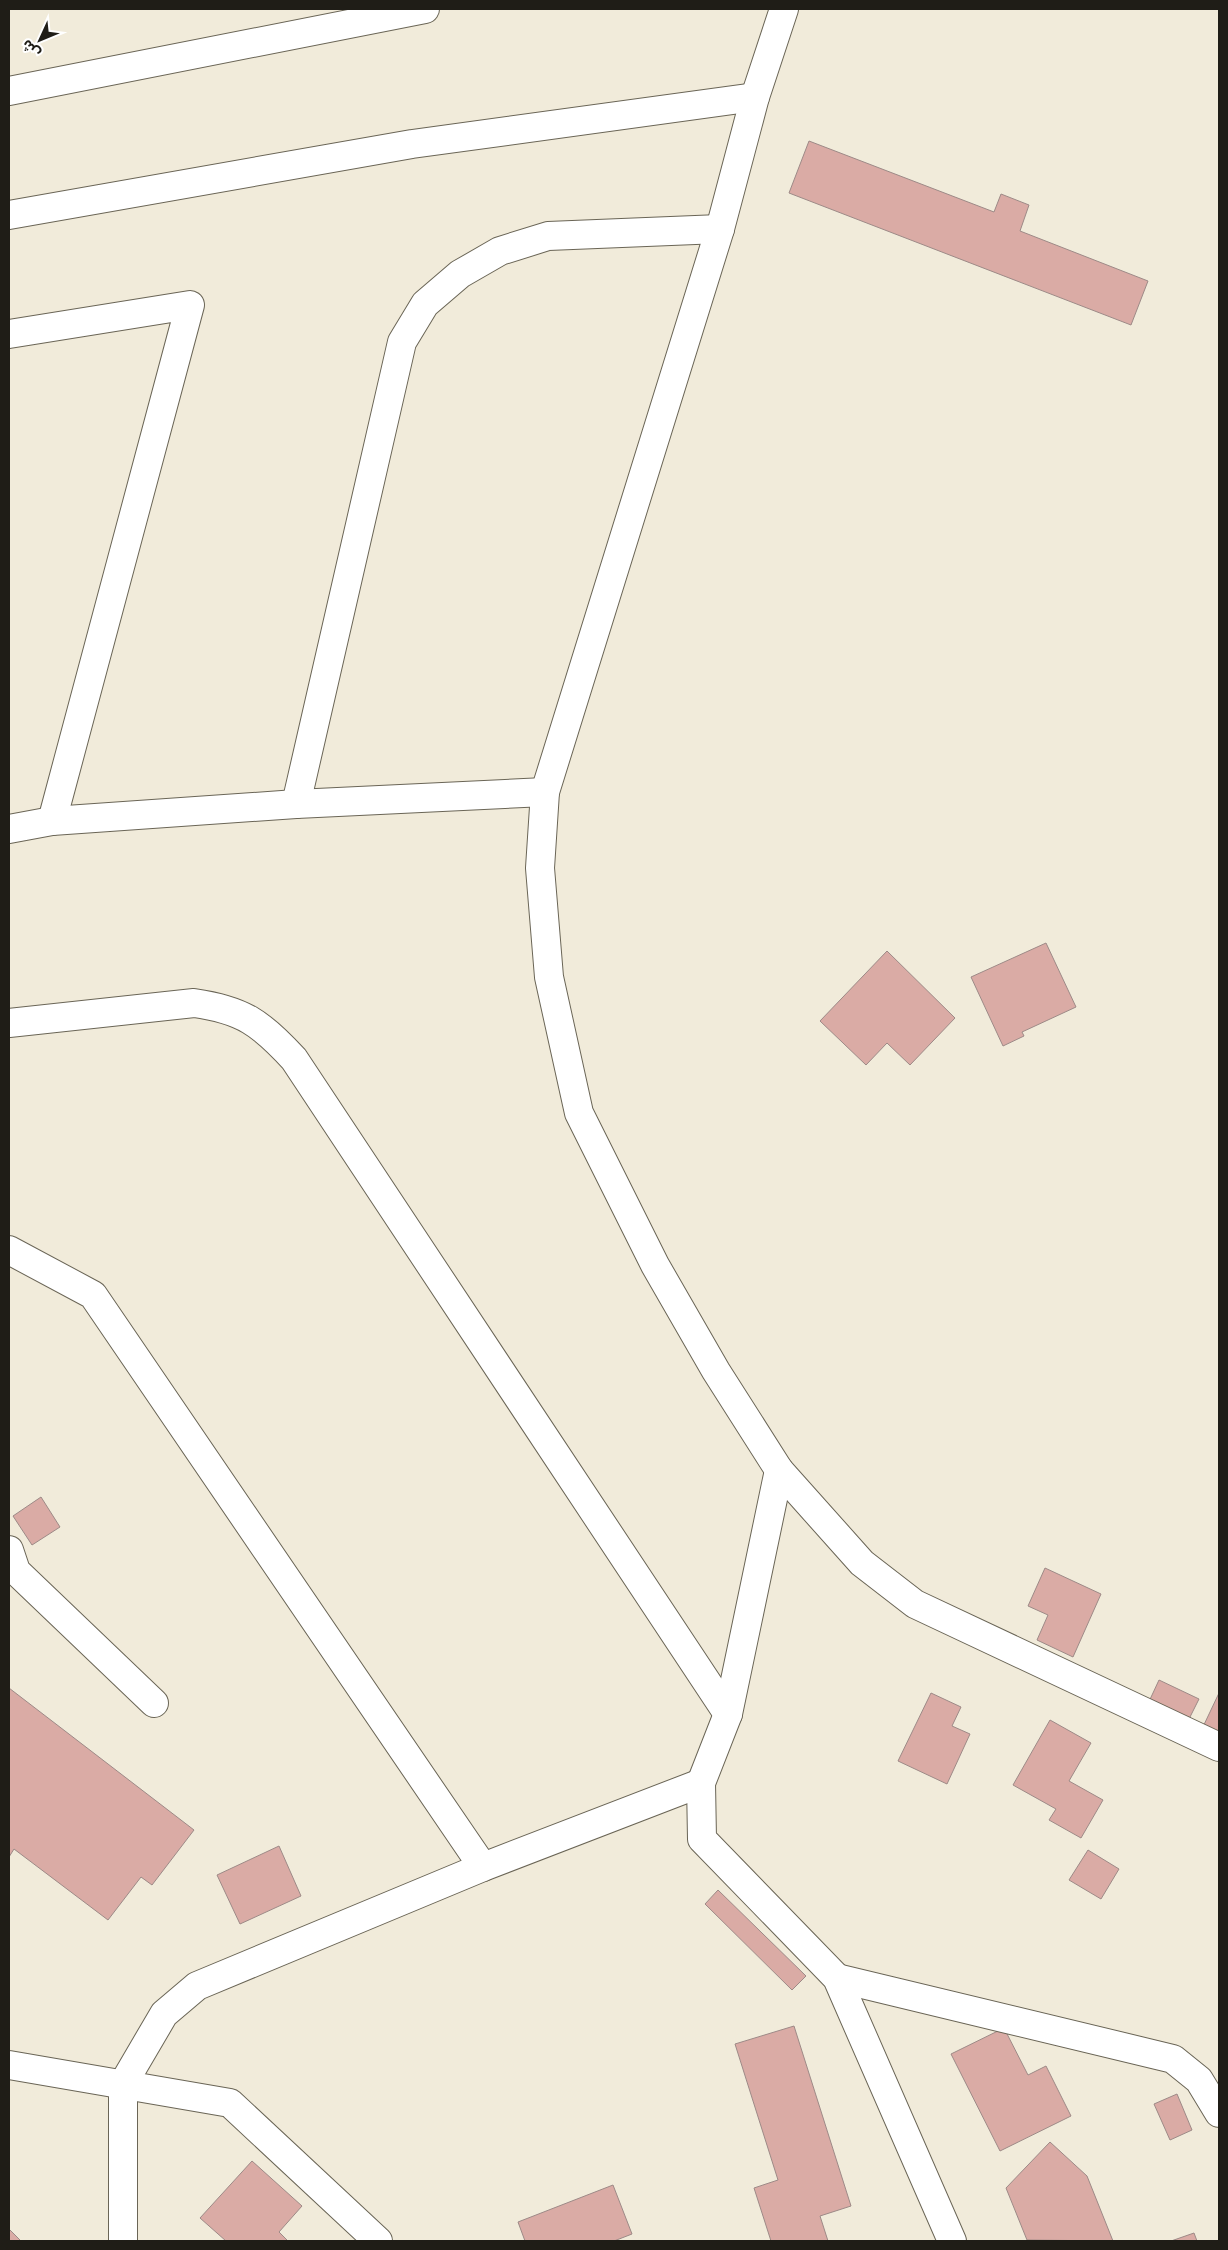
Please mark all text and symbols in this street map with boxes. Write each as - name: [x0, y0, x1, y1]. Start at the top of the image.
- north arrow: [15, 15, 65, 65]
- text: ش: [16, 35, 45, 64]

